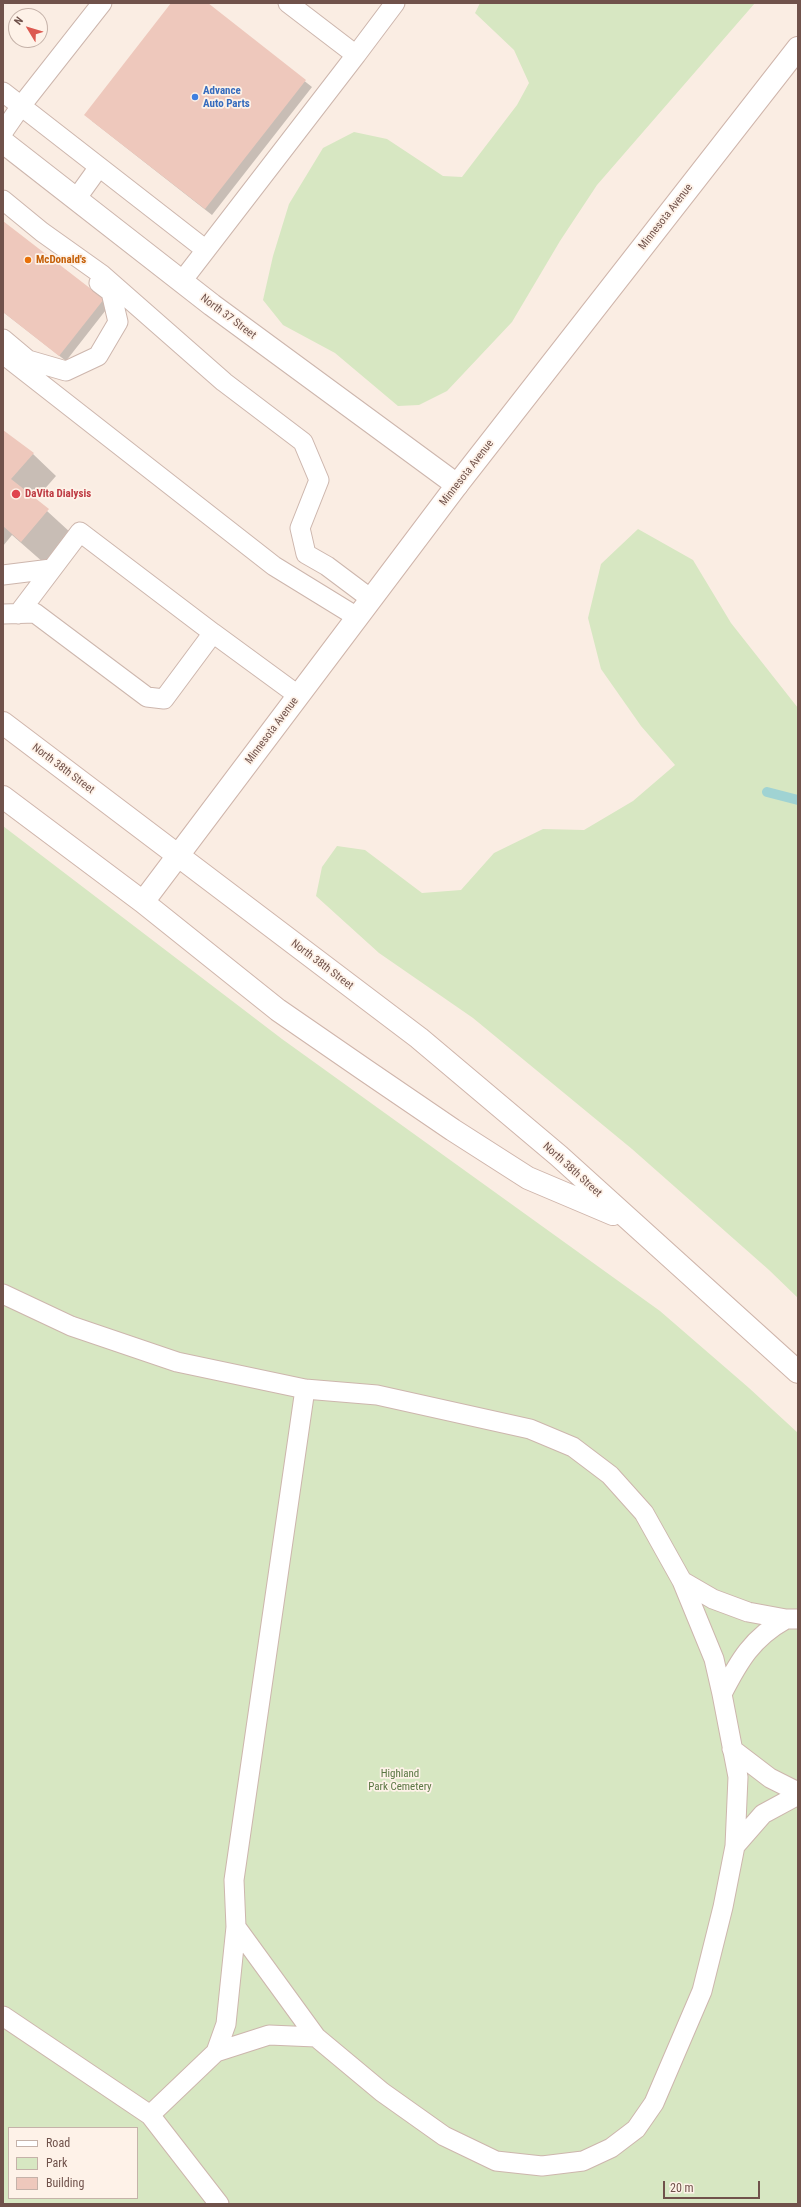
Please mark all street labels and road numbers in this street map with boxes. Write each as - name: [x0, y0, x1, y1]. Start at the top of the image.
- street label: Minnesota Avenue: [636, 181, 696, 253]
- street label: North 37 Street: [198, 292, 258, 342]
- street label: Minnesota Avenue: [437, 437, 497, 509]
- street label: Minnesota Avenue: [243, 695, 301, 767]
- street label: North 38th Street: [29, 741, 97, 797]
- street label: North 38th Street: [288, 937, 356, 993]
- street label: North 38th Street: [540, 1140, 604, 1200]

